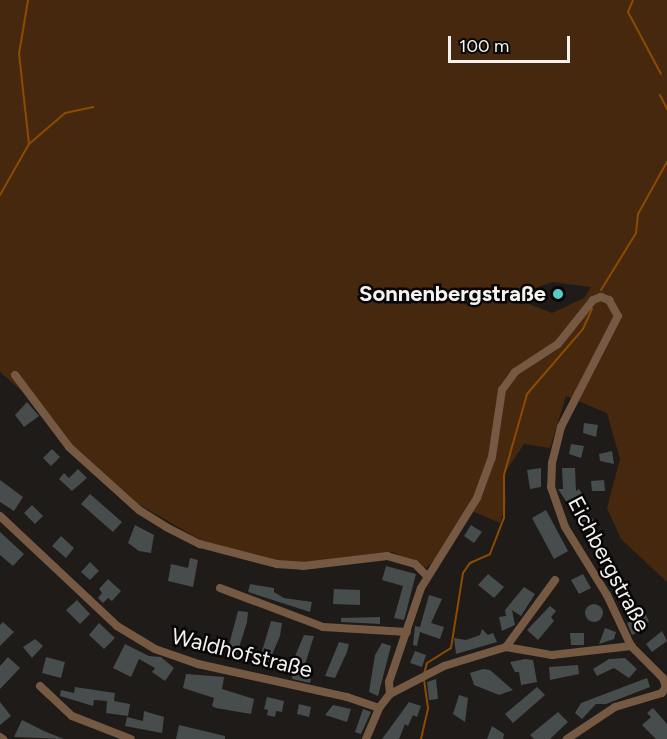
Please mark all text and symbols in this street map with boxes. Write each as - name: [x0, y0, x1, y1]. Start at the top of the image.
- scale bar: [451, 24, 572, 62]
- text: 100 m: [459, 35, 509, 57]
- place label: Sonnenbergstraße: [359, 281, 546, 307]
- marker: Sonnenbergstraße: [551, 287, 565, 301]
- street label: Eichbergstraße: [562, 492, 656, 636]
- street label: Waldhofstraße: [169, 623, 315, 683]

